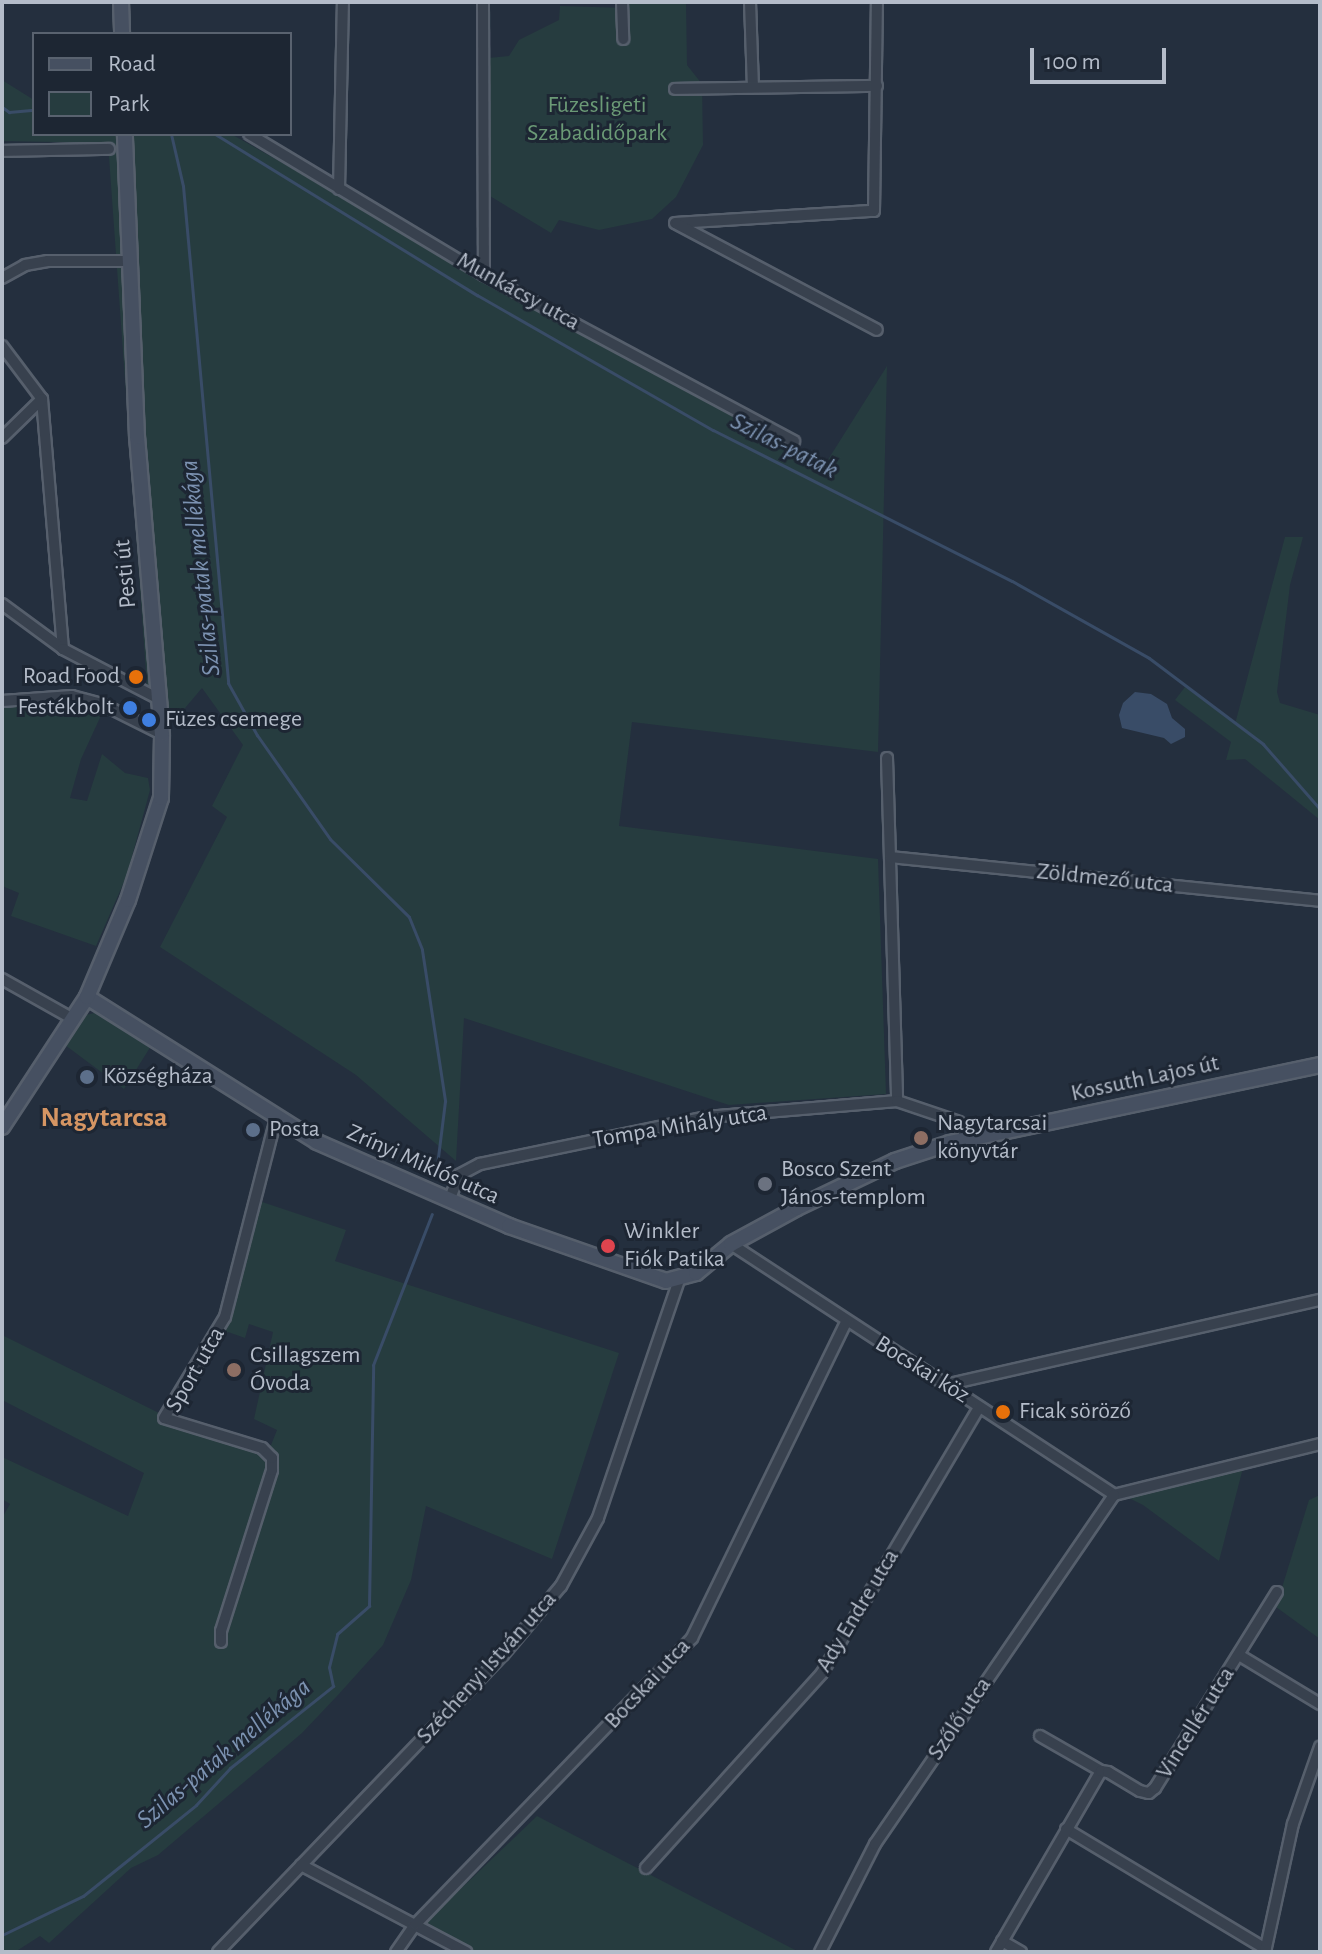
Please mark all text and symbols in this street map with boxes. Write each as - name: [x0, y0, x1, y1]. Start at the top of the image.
- legend: [32, 32, 292, 136]
- scale bar: [1034, 32, 1170, 82]
- text: 100 m: [1044, 50, 1101, 74]
- text: Road: [108, 52, 156, 76]
- text: Park: [108, 92, 149, 116]
- park label: Füzesligeti Szabadidőpark: [527, 92, 667, 148]
- street label: Munkácsy utca: [451, 246, 585, 338]
- water label: Szilas-patak: [725, 406, 843, 486]
- water label: Szilas-patak mellékága: [174, 458, 228, 678]
- street label: Pesti út: [109, 539, 143, 609]
- place label: Road Food: [23, 663, 120, 691]
- marker: Road Food: [127, 668, 145, 686]
- place label: Festékbolt: [17, 694, 114, 722]
- marker: Festékbolt: [121, 699, 139, 717]
- place label: Füzes csemege: [165, 706, 302, 734]
- marker: Füzes csemege: [140, 711, 158, 729]
- street label: Zöldmező utca: [1035, 857, 1175, 901]
- street label: Kossuth Lajos út: [1068, 1049, 1222, 1109]
- place label: Községháza: [103, 1063, 213, 1091]
- marker: Községháza: [78, 1068, 96, 1086]
- street label: Tompa Mihály utca: [591, 1099, 769, 1155]
- district label: Nagytarcsa: [41, 1101, 167, 1135]
- place label: Nagytarcsai könyvtár: [937, 1110, 1047, 1166]
- place label: Posta: [269, 1116, 320, 1144]
- street label: Zrínyi Miklós utca: [342, 1118, 504, 1212]
- marker: Posta: [244, 1121, 262, 1139]
- marker: Nagytarcsai könyvtár: [912, 1129, 930, 1147]
- place label: Bosco Szent János-templom: [781, 1156, 926, 1212]
- marker: Bosco Szent János-templom: [756, 1175, 774, 1193]
- place label: Winkler Fiók Patika: [624, 1218, 725, 1274]
- marker: Winkler Fiók Patika: [599, 1237, 617, 1255]
- street label: Sport utca: [160, 1322, 232, 1418]
- street label: Bocskai köz: [870, 1330, 974, 1410]
- place label: Csillagszem Óvoda: [250, 1342, 360, 1398]
- marker: Csillagszem Óvoda: [225, 1361, 243, 1379]
- place label: Ficak söröző: [1019, 1398, 1131, 1426]
- marker: Ficak söröző: [994, 1403, 1012, 1421]
- street label: Ady Endre utca: [810, 1544, 906, 1678]
- street label: Széchenyi István utca: [411, 1586, 563, 1750]
- street label: Bocskai utca: [599, 1633, 697, 1735]
- street label: Vincellér utca: [1150, 1662, 1242, 1784]
- water label: Szilas-patak mellékága: [131, 1672, 317, 1836]
- street label: Szőlő utca: [922, 1672, 998, 1766]

